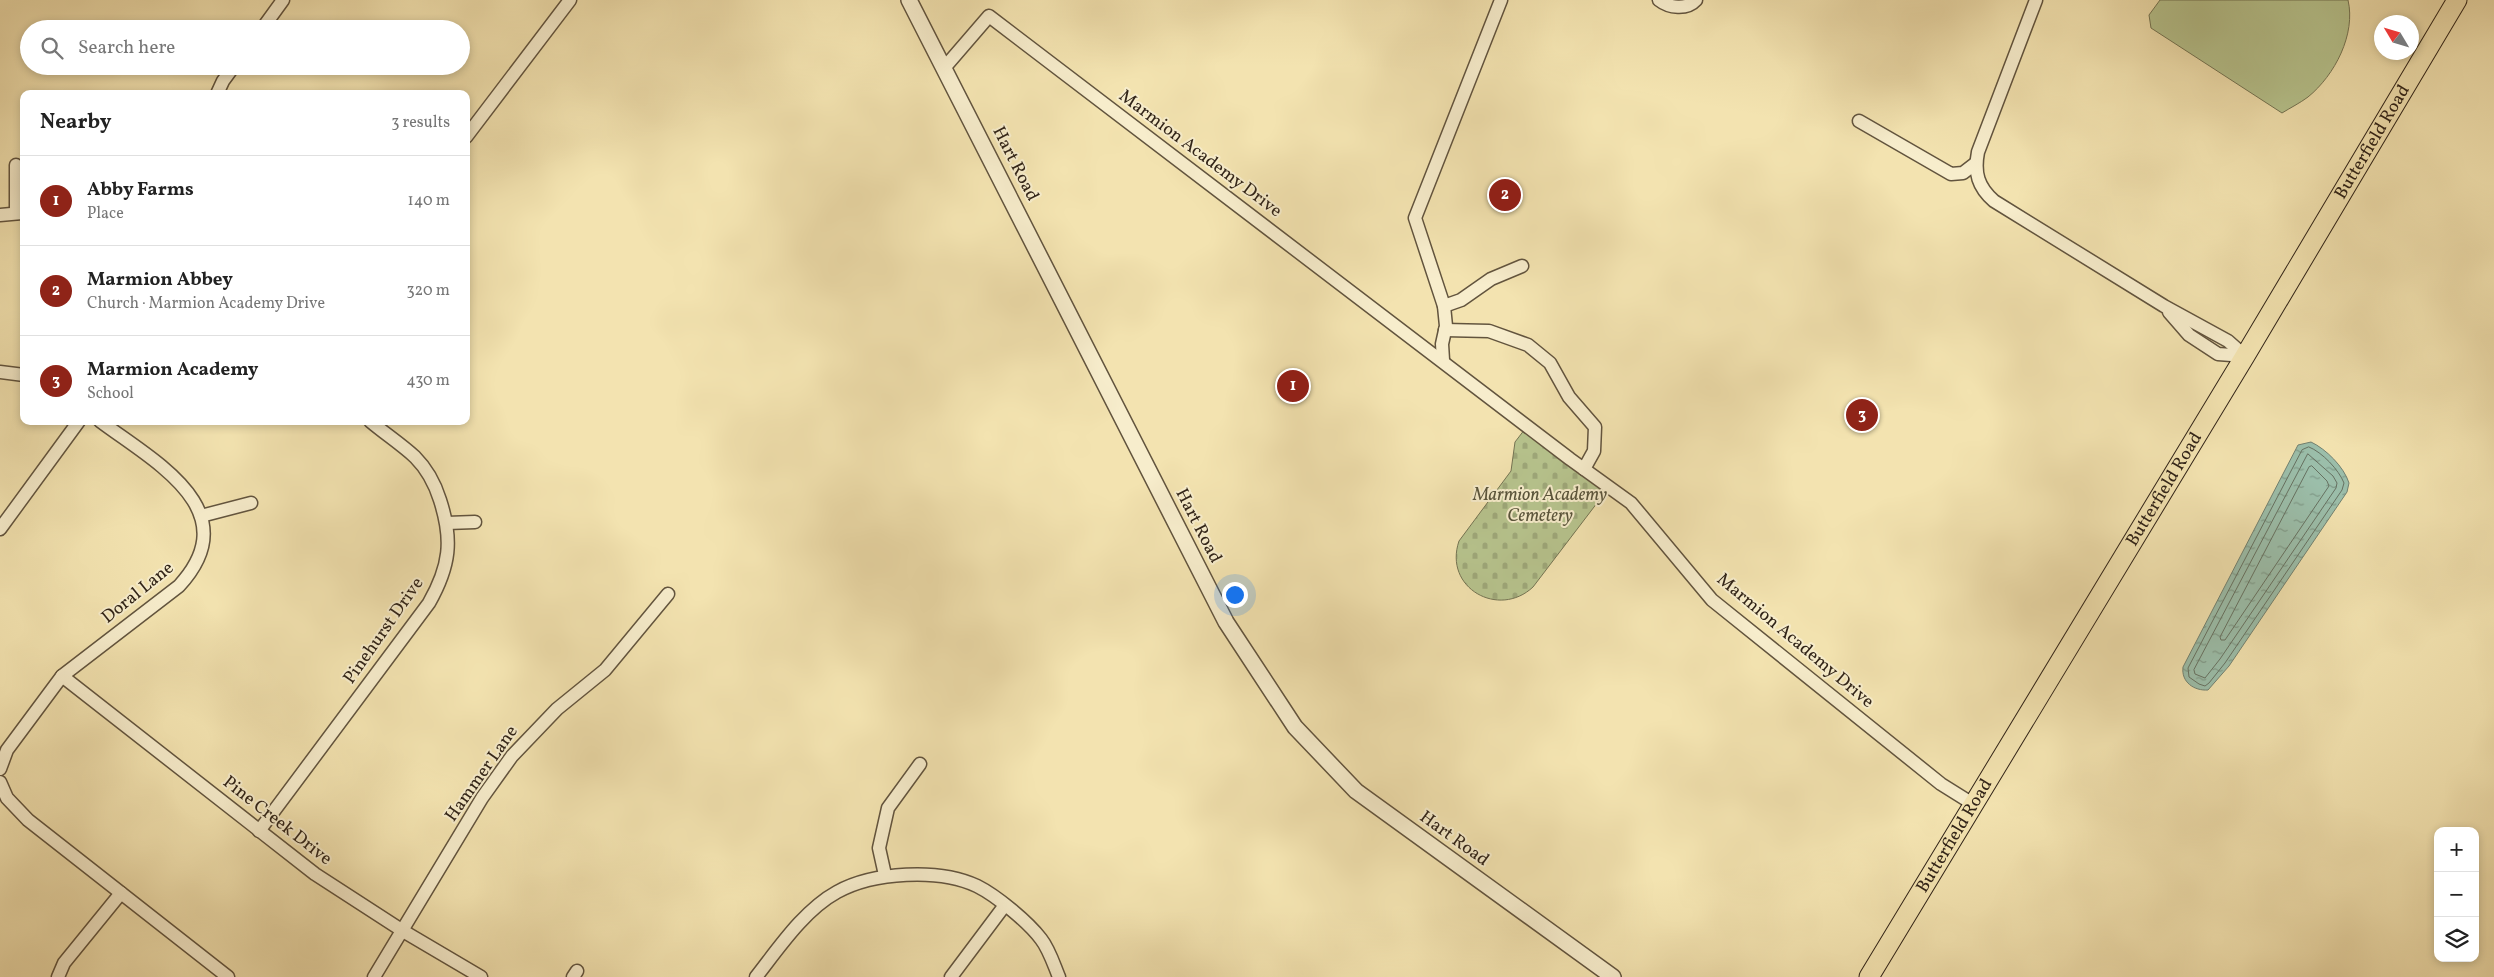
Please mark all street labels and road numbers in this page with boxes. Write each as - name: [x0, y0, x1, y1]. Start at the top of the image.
- street label: Butterfield Road: [2329, 80, 2416, 204]
- street label: Marmion Academy Drive: [1113, 84, 1287, 224]
- street label: Hart Road: [986, 122, 1044, 206]
- street label: Butterfield Road: [2120, 428, 2208, 551]
- street label: Hart Road: [1169, 484, 1227, 568]
- street label: Doral Lane: [97, 556, 179, 630]
- street label: Marmion Academy Drive: [1711, 568, 1879, 714]
- street label: Pinehurst Drive: [338, 573, 430, 689]
- street label: Hammer Lane: [440, 721, 524, 827]
- street label: Pine Creek Drive: [217, 770, 337, 872]
- street label: Butterfield Road: [1910, 774, 1999, 898]
- street label: Hart Road: [1414, 805, 1494, 873]

